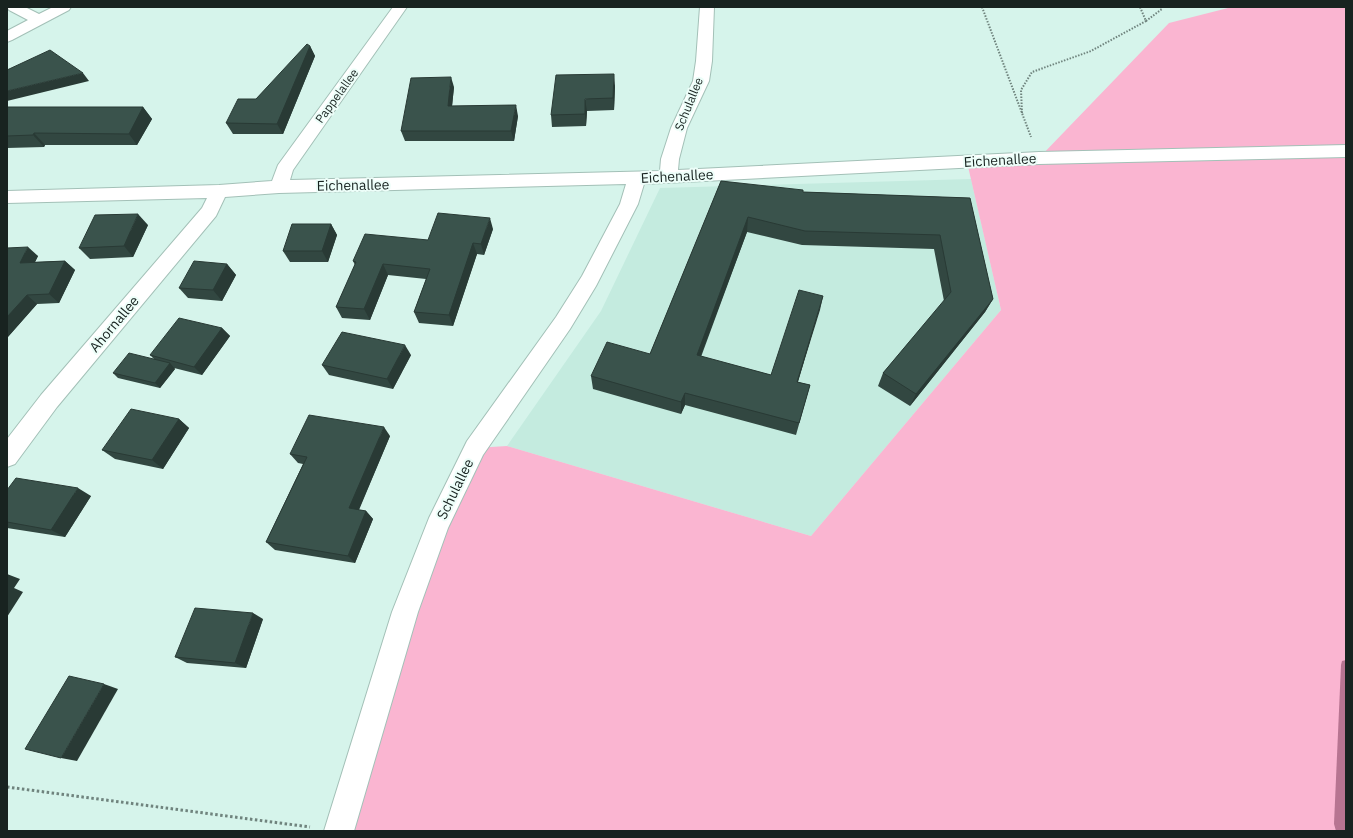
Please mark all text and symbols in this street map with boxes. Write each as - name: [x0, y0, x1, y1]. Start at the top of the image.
- street label: Pappelallee: [312, 65, 362, 126]
- street label: Schulallee: [671, 75, 706, 133]
- street label: Eichenallee: [963, 149, 1037, 171]
- street label: Eichenallee: [640, 165, 714, 187]
- street label: Eichenallee: [316, 175, 390, 195]
- street label: Ahornallee: [85, 292, 143, 356]
- street label: Schulallee: [433, 455, 478, 522]

